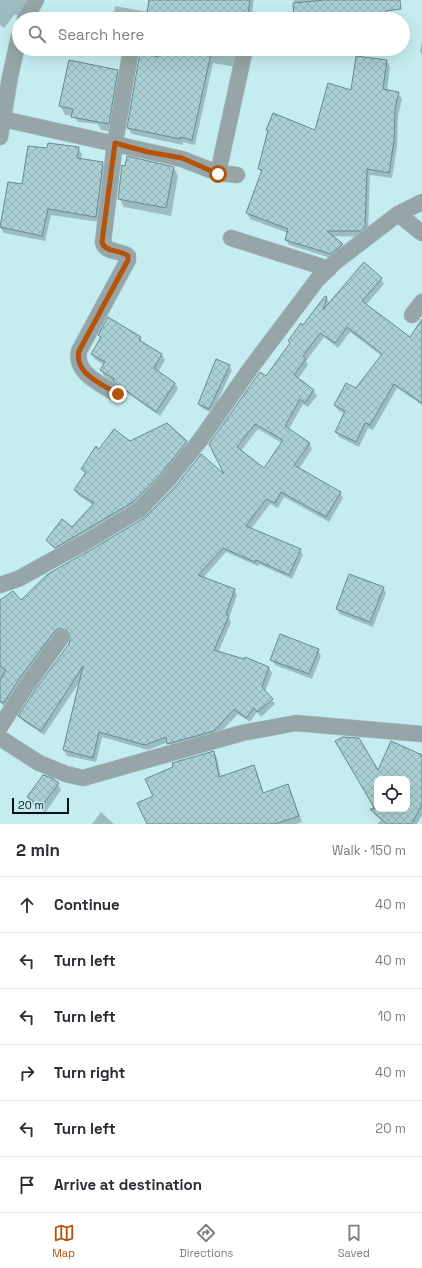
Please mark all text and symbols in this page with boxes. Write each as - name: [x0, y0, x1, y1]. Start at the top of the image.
- search box: [12, 12, 410, 56]
- icon: search: [26, 23, 48, 45]
- text: Search here: [58, 25, 144, 44]
- route start: [209, 165, 227, 183]
- route end: [109, 385, 127, 403]
- map controls: [374, 776, 410, 812]
- button: locate: [374, 776, 410, 812]
- scale bar: [12, 796, 69, 815]
- text: 20 m: [18, 798, 44, 812]
- text: 2 min: [16, 839, 60, 861]
- text: Walk · 150 m: [332, 842, 406, 859]
- icon: ahead: [16, 894, 38, 916]
- text: Continue: [54, 895, 120, 914]
- text: 40 m: [375, 896, 406, 913]
- icon: left: [16, 950, 38, 972]
- text: Turn left: [54, 951, 116, 970]
- text: 40 m: [375, 952, 406, 969]
- icon: left: [16, 1006, 38, 1028]
- text: Turn left: [54, 1007, 116, 1026]
- text: 10 m: [378, 1008, 406, 1025]
- icon: right: [16, 1062, 38, 1084]
- text: Turn right: [54, 1063, 125, 1082]
- text: 40 m: [375, 1064, 406, 1081]
- icon: left: [16, 1118, 38, 1140]
- text: Turn left: [54, 1119, 116, 1138]
- text: 20 m: [375, 1120, 406, 1137]
- icon: arrive: [16, 1174, 38, 1196]
- text: Arrive at destination: [54, 1175, 202, 1194]
- tab: Map: [52, 1222, 75, 1260]
- tab: Directions: [179, 1222, 233, 1260]
- tab: Saved: [338, 1222, 370, 1260]

